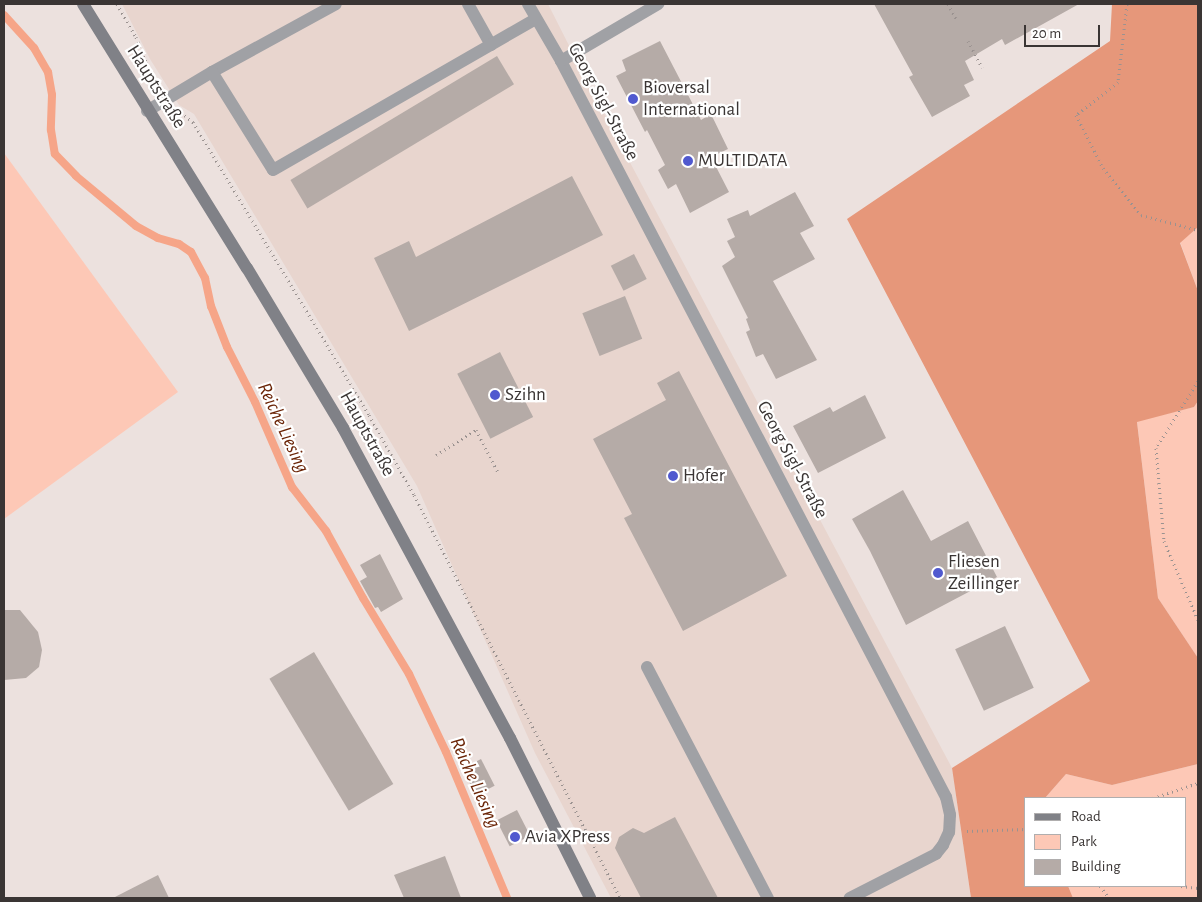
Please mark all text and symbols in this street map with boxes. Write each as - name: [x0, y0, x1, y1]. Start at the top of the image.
- scale bar: [1027, 15, 1103, 47]
- text: 20 m: [1032, 26, 1061, 41]
- street label: Georg Sigl-Straße: [562, 39, 644, 165]
- street label: Hauptstraße: [121, 41, 191, 133]
- place label: Bioversal International: [643, 77, 740, 121]
- marker: Bioversal International: [627, 93, 639, 105]
- place label: MULTIDATA: [698, 150, 787, 172]
- marker: MULTIDATA: [682, 155, 694, 167]
- water label: Reiche Liesing: [252, 379, 314, 477]
- place label: Szihn: [505, 384, 546, 406]
- street label: Hauptstraße: [334, 387, 400, 481]
- marker: Szihn: [489, 389, 501, 401]
- street label: Georg Sigl-Straße: [751, 397, 833, 523]
- place label: Hofer: [683, 465, 725, 487]
- marker: Hofer: [667, 470, 679, 482]
- place label: Fliesen Zeillinger: [948, 551, 1019, 595]
- marker: Fliesen Zeillinger: [932, 567, 944, 579]
- water label: Reiche Liesing: [444, 734, 506, 832]
- legend: [1024, 797, 1187, 887]
- text: Road: [1071, 809, 1101, 824]
- place label: Avia XPress: [525, 826, 610, 848]
- marker: Avia XPress: [509, 831, 521, 843]
- text: Park: [1071, 834, 1097, 849]
- text: Building: [1071, 859, 1121, 874]

